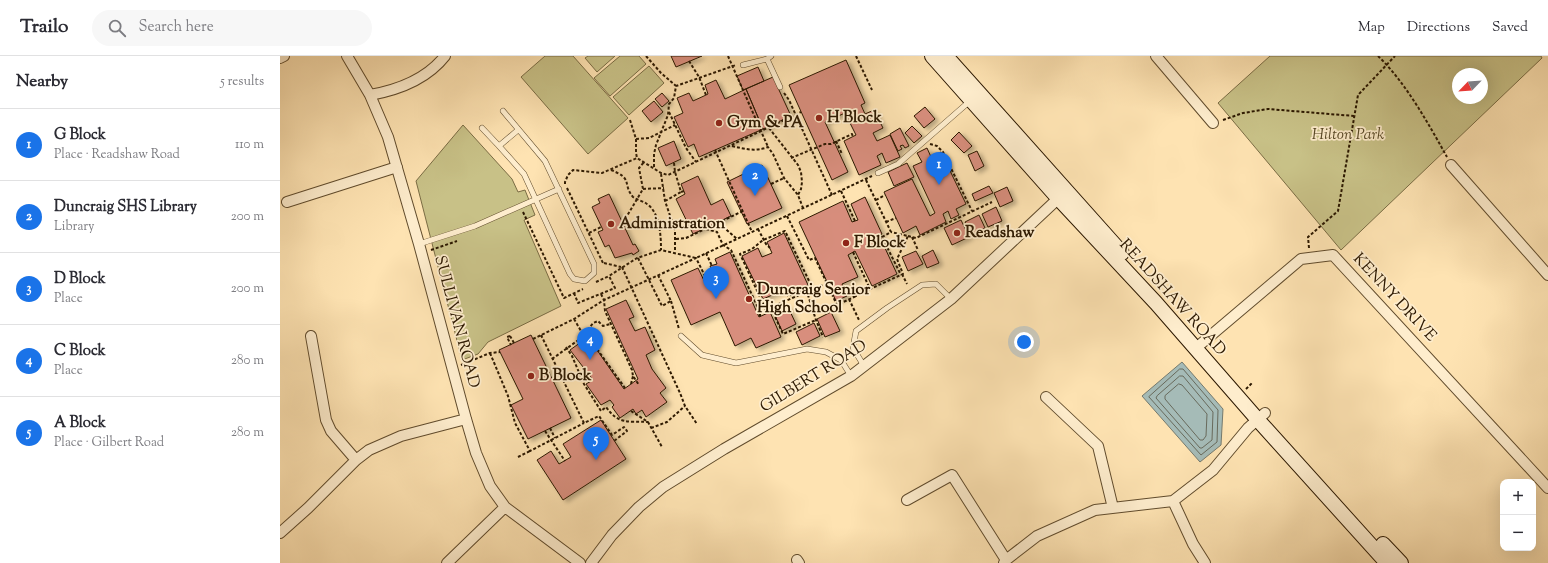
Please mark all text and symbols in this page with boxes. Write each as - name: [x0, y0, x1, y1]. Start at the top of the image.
- search box: [92, 10, 372, 46]
- text: Trailo: [20, 14, 68, 41]
- icon: search: [106, 17, 128, 39]
- text: Search here: [138, 17, 214, 38]
- text: Map: [1358, 18, 1385, 38]
- text: Directions: [1407, 18, 1470, 38]
- text: Saved: [1492, 18, 1528, 38]
- north arrow: [1452, 68, 1488, 104]
- text: Nearby: [16, 70, 68, 94]
- text: 5 results: [220, 73, 264, 91]
- place label: H Block: [827, 107, 882, 130]
- place label: Gym & PA: [727, 112, 804, 135]
- marker: H Block: [814, 113, 824, 123]
- marker: Gym & PA: [714, 118, 724, 128]
- park label: Hilton Park: [1312, 124, 1384, 147]
- text: G Block: [54, 125, 106, 146]
- text: 1: [27, 136, 31, 154]
- text: 110 m: [235, 136, 264, 154]
- text: Place · Readshaw Road: [54, 146, 180, 164]
- pin: 1: [926, 152, 952, 185]
- pin: 2: [742, 163, 768, 196]
- text: Duncraig SHS Library: [54, 197, 197, 218]
- text: 2: [26, 208, 32, 226]
- text: 200 m: [231, 208, 264, 226]
- place label: Administration: [619, 213, 726, 236]
- text: Library: [54, 218, 95, 236]
- marker: Administration: [606, 219, 616, 229]
- place label: Readshaw: [965, 222, 1035, 245]
- marker: Readshaw: [952, 228, 962, 238]
- place label: F Block: [854, 232, 905, 255]
- street label: READSHAW ROAD: [1113, 234, 1231, 362]
- marker: F Block: [841, 238, 851, 248]
- street label: KENNY DRIVE: [1347, 249, 1441, 348]
- street label: SULLIVAN ROAD: [427, 253, 485, 391]
- pin: 3: [703, 266, 729, 299]
- text: D Block: [54, 269, 106, 290]
- place label: Duncraig Senior High School: [757, 279, 871, 320]
- text: 3: [26, 280, 32, 298]
- text: 200 m: [231, 280, 264, 298]
- text: Place: [54, 290, 83, 308]
- marker: Duncraig Senior High School: [744, 294, 754, 304]
- pin: 4: [577, 327, 603, 360]
- your location: [1014, 332, 1034, 352]
- street label: GILBERT ROAD: [756, 335, 872, 419]
- text: C Block: [54, 341, 106, 362]
- text: 4: [26, 352, 32, 370]
- text: 280 m: [231, 352, 264, 370]
- text: Place: [54, 362, 83, 380]
- place label: B Block: [539, 365, 592, 388]
- marker: B Block: [526, 371, 536, 381]
- text: A Block: [54, 413, 106, 434]
- text: 5: [27, 424, 31, 442]
- text: 280 m: [231, 424, 264, 442]
- pin: 5: [583, 427, 609, 460]
- text: Place · Gilbert Road: [54, 434, 164, 452]
- map controls: [1500, 479, 1536, 551]
- button: +: [1500, 479, 1536, 515]
- button: −: [1500, 515, 1536, 551]

